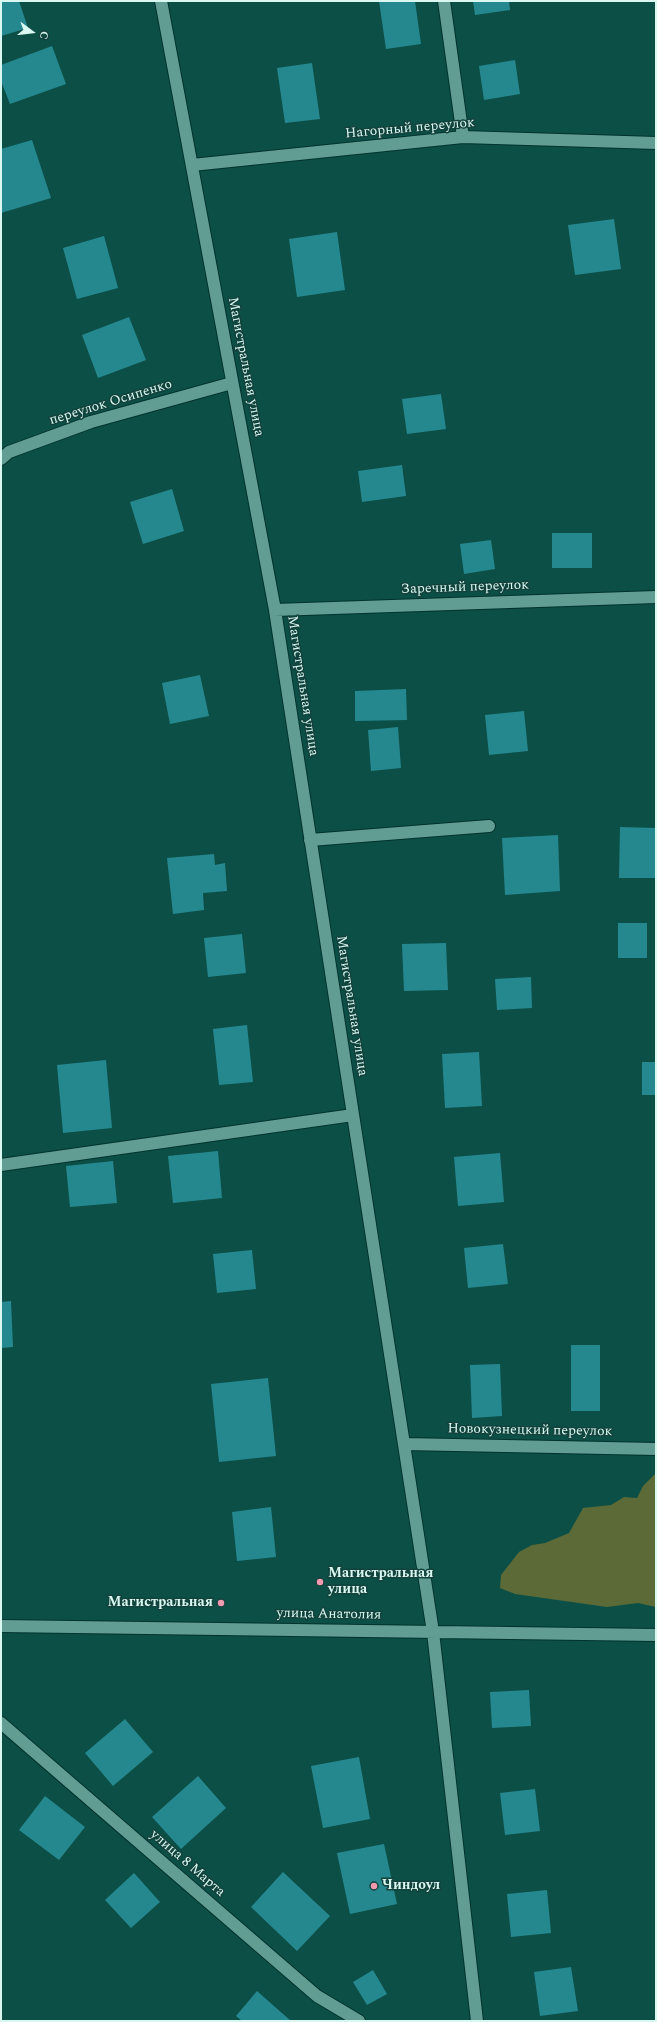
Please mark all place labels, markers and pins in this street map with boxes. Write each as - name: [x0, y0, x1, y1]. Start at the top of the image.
- place label: Магистральная улица: [328, 1566, 433, 1598]
- marker: Магистральная улица: [315, 1577, 325, 1587]
- place label: Магистральная: [108, 1595, 213, 1611]
- marker: Магистральная: [216, 1598, 226, 1608]
- place label: Чиндоул: [382, 1878, 440, 1894]
- marker: Чиндоул: [369, 1881, 379, 1891]

